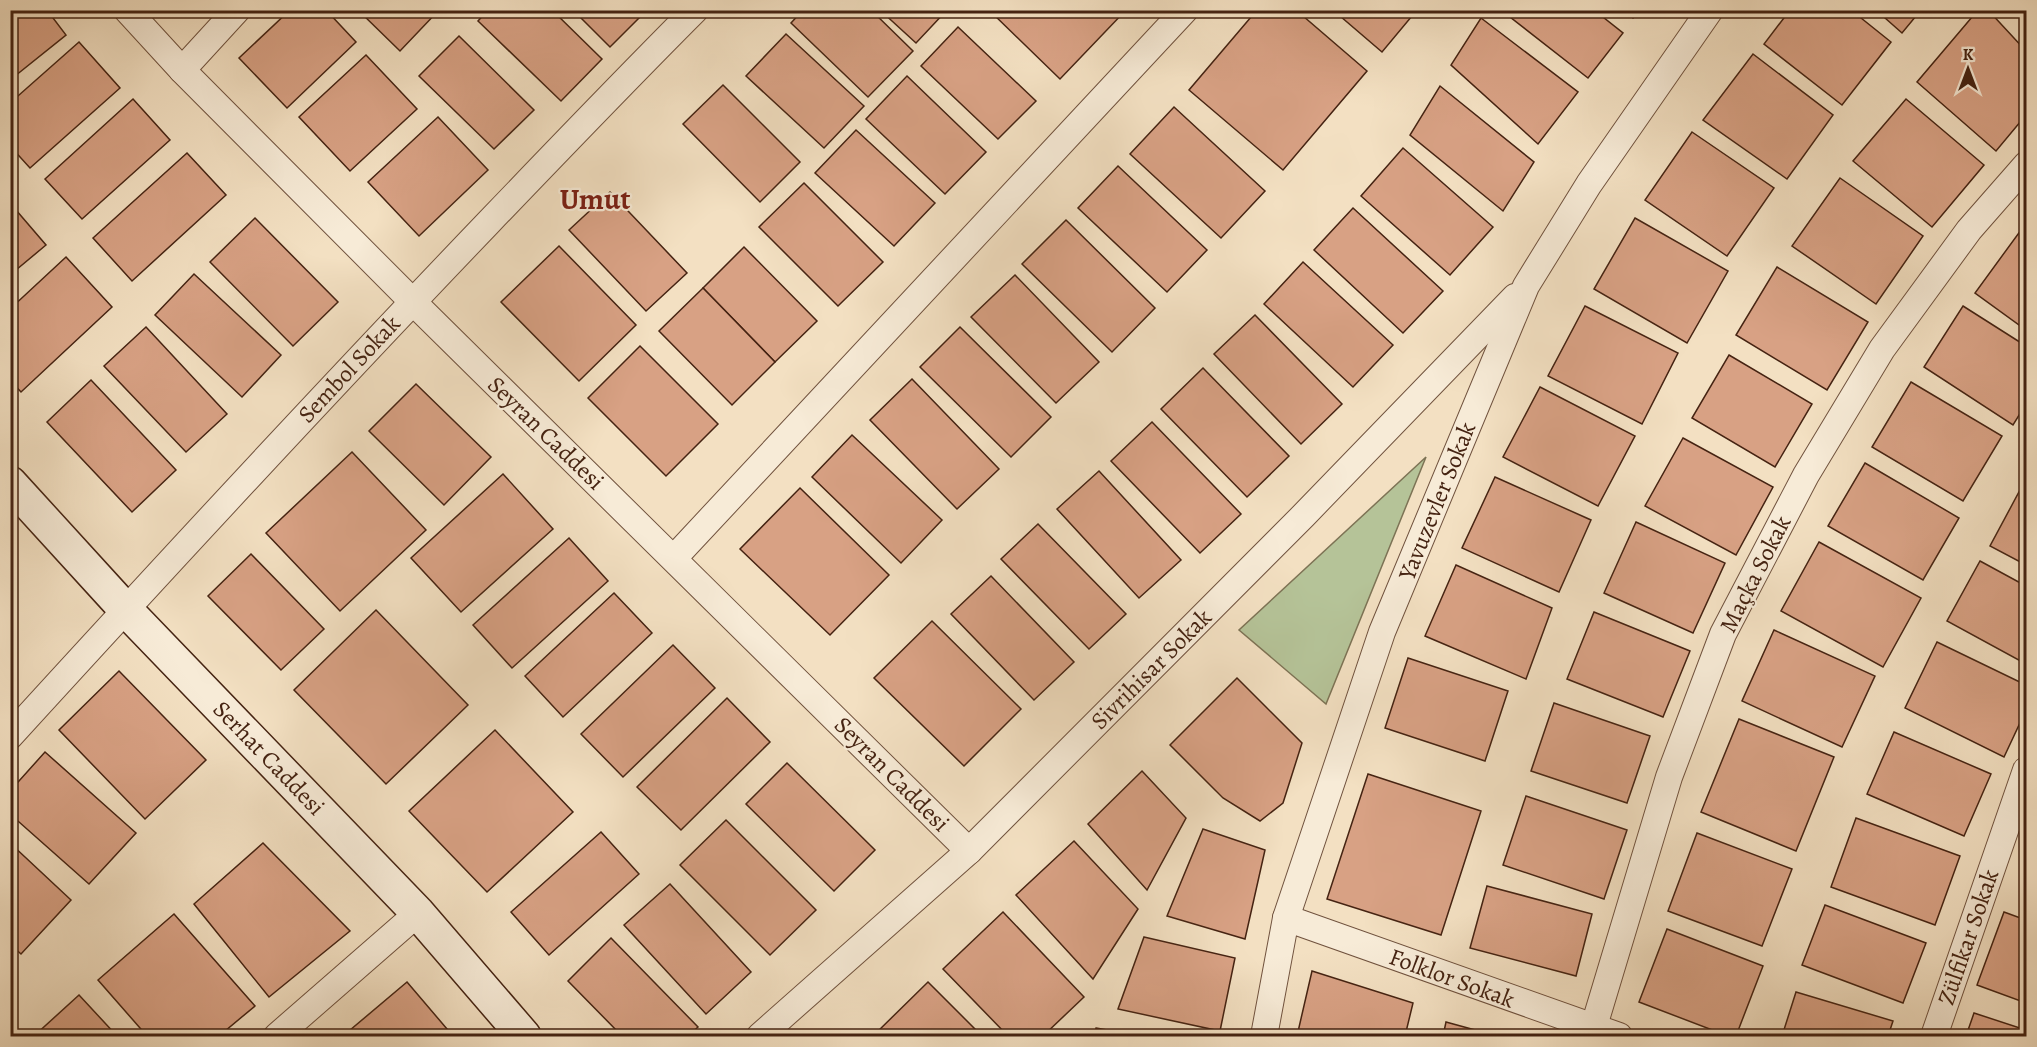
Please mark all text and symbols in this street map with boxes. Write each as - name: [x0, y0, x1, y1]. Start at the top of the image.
- north arrow: [1938, 39, 1998, 99]
- text: K: [1963, 44, 1974, 66]
- district label: Umut: [560, 179, 630, 219]
- street label: Sembol Sokak: [291, 308, 407, 430]
- street label: Seyran Caddesi: [481, 369, 611, 497]
- street label: Yavuzevler Sokak: [1390, 417, 1483, 586]
- street label: Maçka Sokak: [1712, 510, 1798, 638]
- street label: Sivrihisar Sokak: [1083, 601, 1219, 737]
- street label: Serhat Caddesi: [206, 694, 332, 822]
- street label: Seyran Caddesi: [827, 709, 957, 839]
- street label: Zülfikar Sokak: [1930, 865, 2006, 1009]
- street label: Folklor Sokak: [1385, 940, 1519, 1016]

